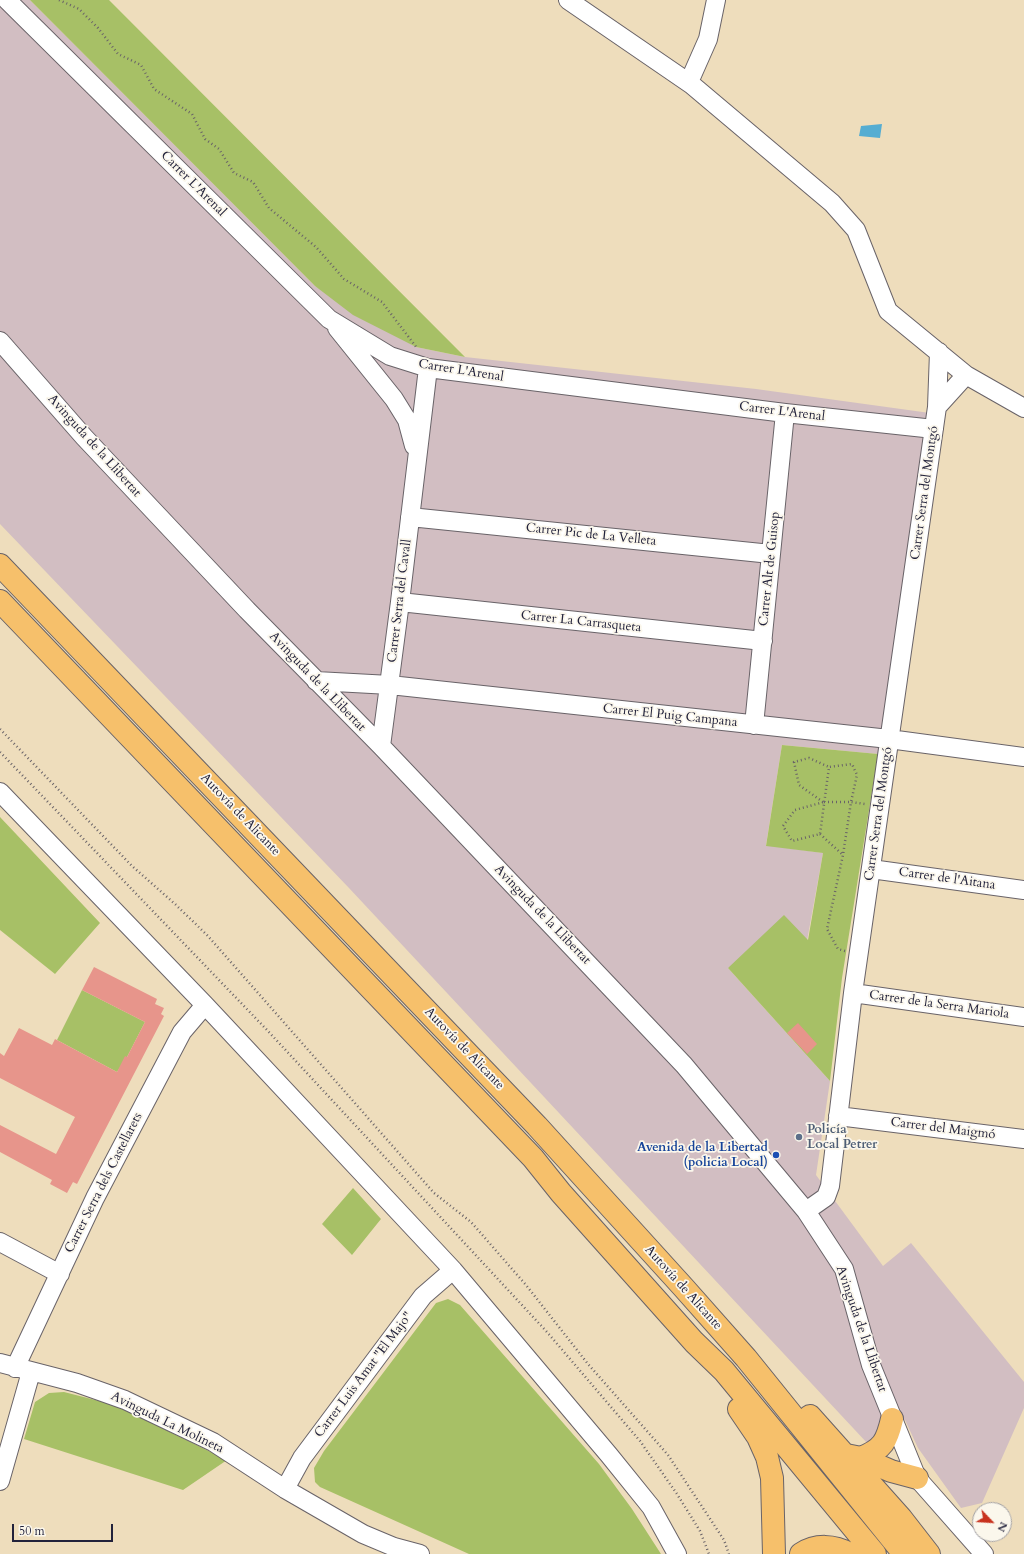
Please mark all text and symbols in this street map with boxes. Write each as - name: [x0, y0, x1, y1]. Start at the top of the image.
- street label: Carrer L'Arenal: [157, 148, 229, 220]
- street label: Carrer L'Arenal: [417, 357, 505, 385]
- street label: Avinguda de la Llibertat: [44, 392, 144, 500]
- street label: Carrer L'Arenal: [738, 399, 826, 425]
- street label: Carrer Serra del Montgó: [908, 425, 942, 561]
- street label: Carrer Alt de Guisop: [756, 511, 784, 627]
- street label: Carrer Pic de La Velleta: [525, 520, 657, 550]
- street label: Carrer Serra del Cavall: [385, 538, 415, 664]
- street label: Carrer La Carrasqueta: [520, 608, 642, 636]
- street label: Avinguda de la Llibertat: [265, 629, 369, 735]
- street label: Carrer El Puig Campana: [602, 701, 738, 731]
- street label: Carrer Serra del Montgó: [862, 746, 896, 882]
- street label: Autovía de Alicante: [197, 771, 283, 859]
- street label: Avinguda de la Llibertat: [490, 862, 594, 968]
- street label: Carrer de l'Aitana: [898, 864, 996, 894]
- street label: Carrer de la Serra Mariola: [868, 987, 1010, 1023]
- street label: Autovía de Alicante: [421, 1005, 507, 1093]
- street label: Carrer Serra dels Castellarets: [62, 1110, 146, 1256]
- street label: Carrer del Maigmó: [890, 1115, 996, 1143]
- place label: Policía Local Petrer: [807, 1122, 877, 1153]
- marker: Policía Local Petrer: [794, 1132, 804, 1142]
- place label: Avenida de la Libertad (policia Local): [637, 1140, 768, 1171]
- marker: Avenida de la Libertad (policia Local): [771, 1150, 781, 1160]
- street label: Autovía de Alicante: [641, 1243, 725, 1333]
- street label: Avinguda de la Llibertat: [832, 1264, 890, 1394]
- street label: Carrer Luis Amat "El Majo": [312, 1309, 416, 1441]
- street label: Avinguda La Molineta: [108, 1389, 226, 1457]
- north arrow: [972, 1502, 1012, 1542]
- scale bar: [14, 1516, 115, 1542]
- text: N: [994, 1519, 1011, 1534]
- text: 50 m: [19, 1523, 45, 1539]

